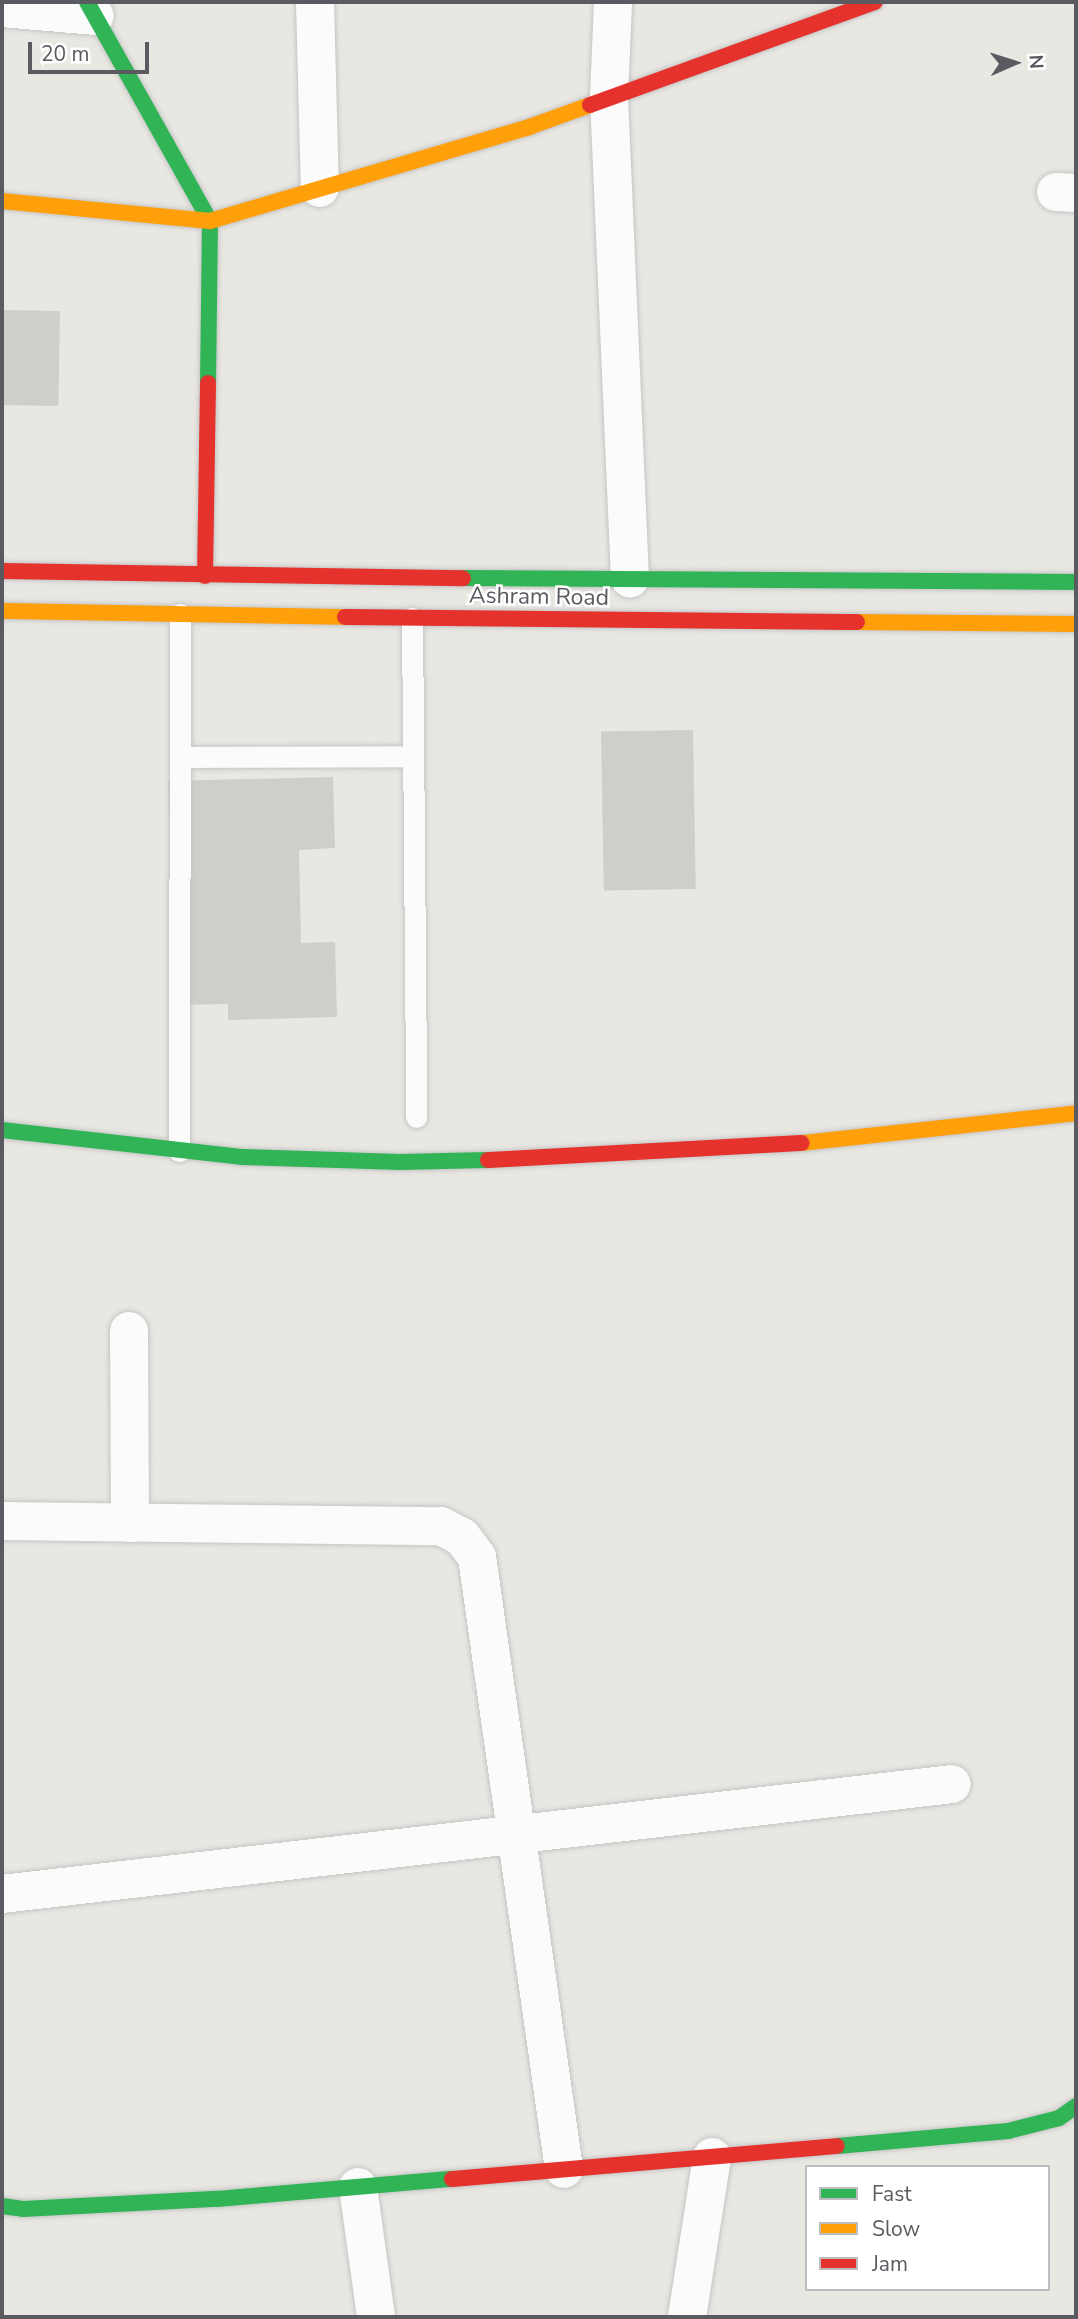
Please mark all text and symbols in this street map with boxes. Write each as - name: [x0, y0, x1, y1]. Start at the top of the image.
- scale bar: [32, 28, 152, 72]
- north arrow: [980, 28, 1050, 98]
- text: 20 m: [41, 40, 90, 68]
- text: N: [1023, 54, 1049, 70]
- street label: Ashram Road: [469, 582, 609, 612]
- legend: [805, 2165, 1050, 2291]
- text: Fast: [872, 2180, 912, 2208]
- text: Slow: [872, 2215, 920, 2243]
- text: Jam: [872, 2250, 908, 2278]

